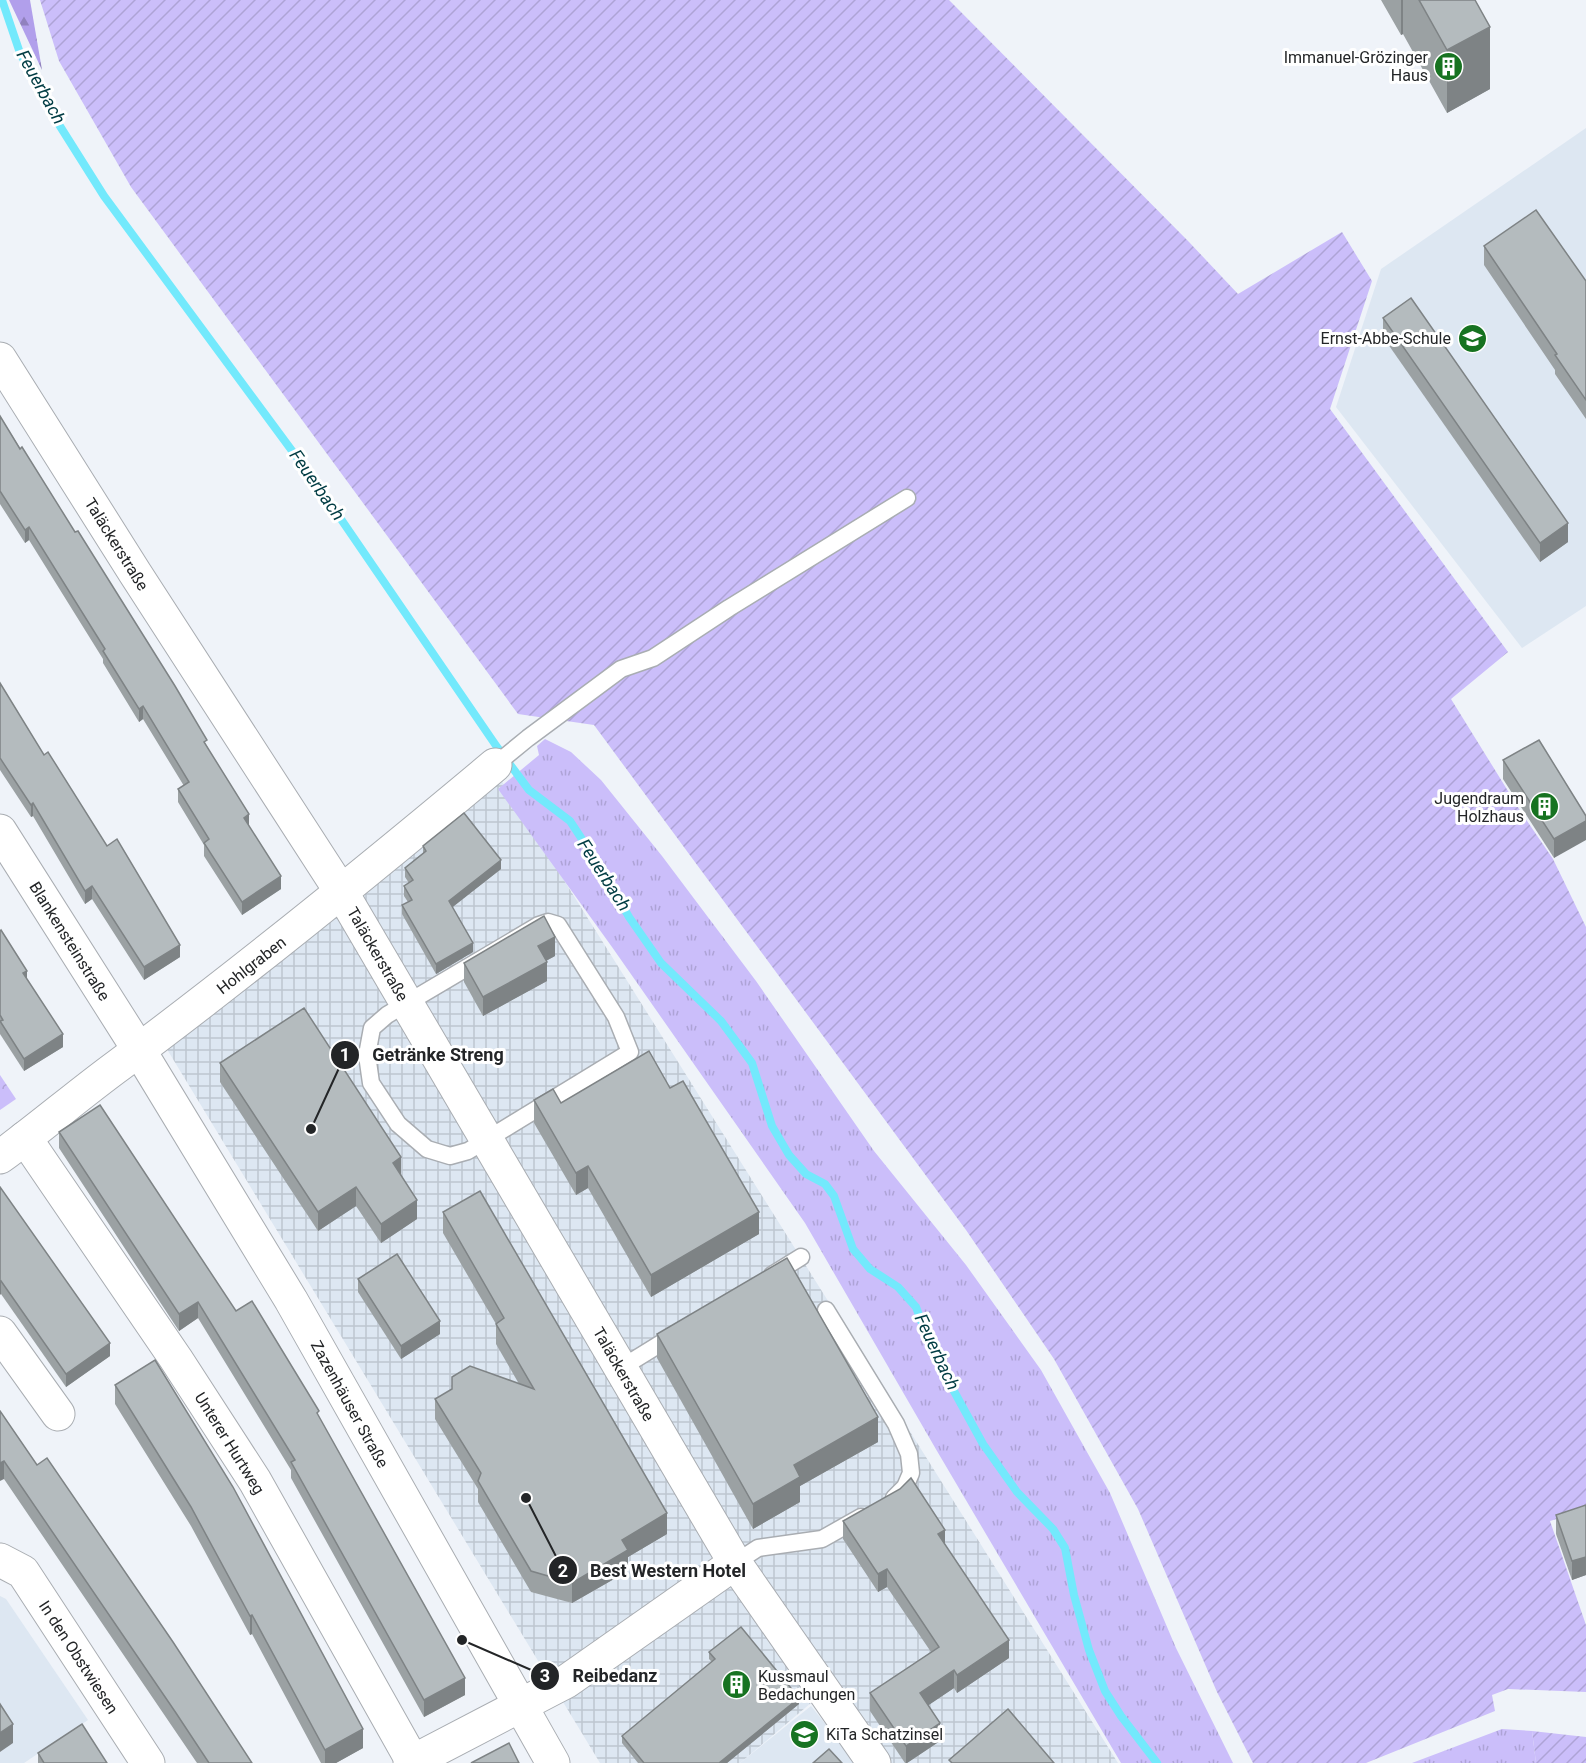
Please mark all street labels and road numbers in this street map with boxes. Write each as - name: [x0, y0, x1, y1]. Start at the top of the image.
- street label: Taläckerstraße: [81, 494, 153, 594]
- street label: Blankensteinstraße: [25, 878, 114, 1004]
- street label: Taläckerstraße: [343, 904, 412, 1005]
- street label: Hohlgraben: [213, 933, 290, 998]
- street label: Taläckerstraße: [589, 1324, 658, 1425]
- street label: Zazenhäuser Straße: [307, 1337, 392, 1471]
- street label: Unterer Hurtweg: [191, 1389, 269, 1498]
- street label: In den Obstwiesen: [35, 1597, 122, 1717]

